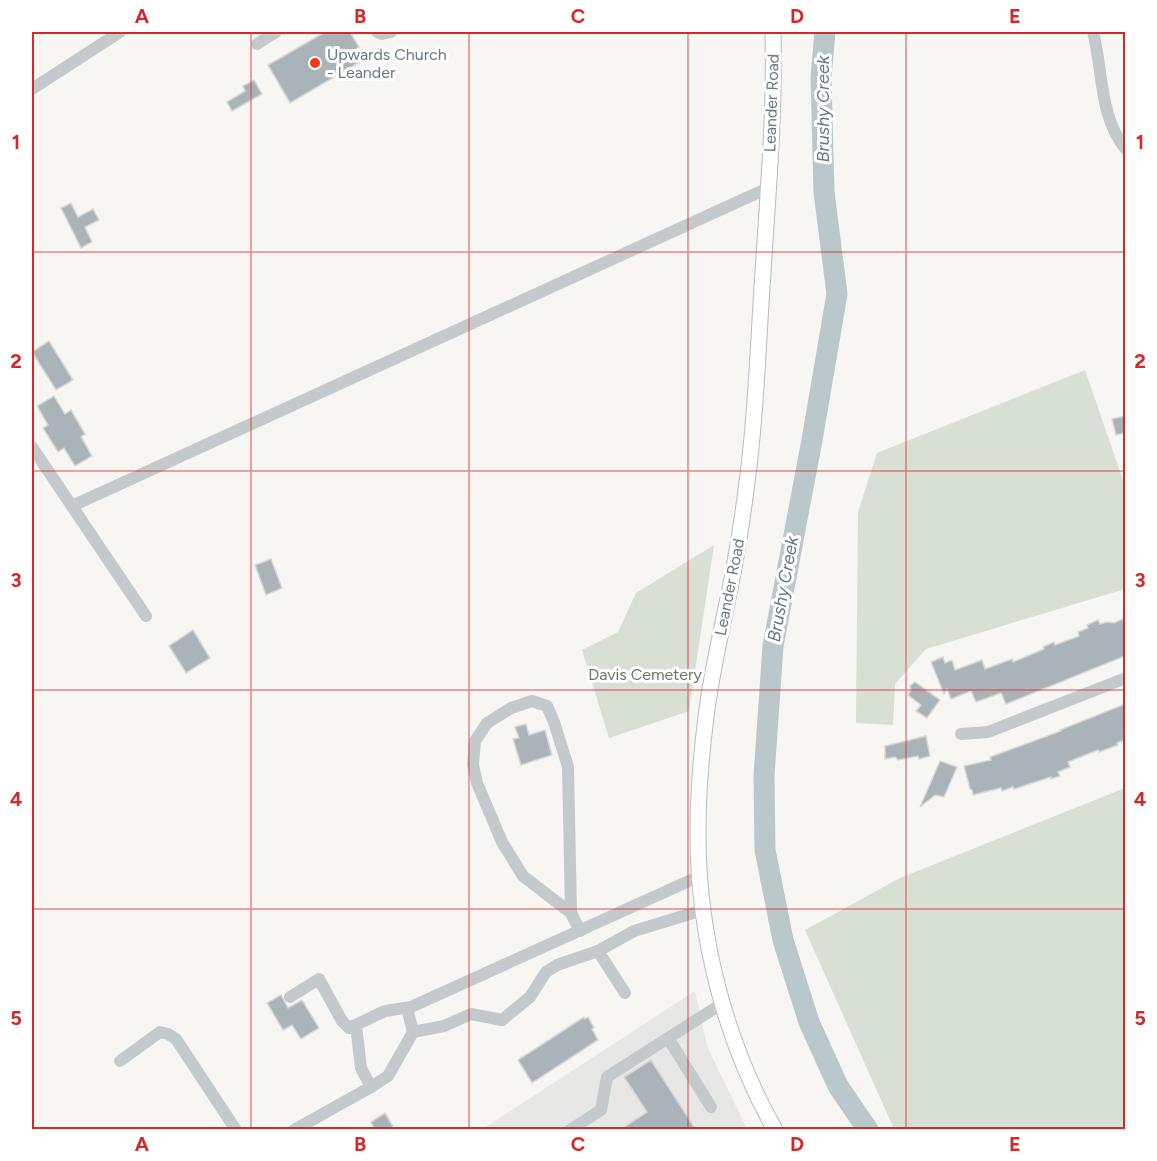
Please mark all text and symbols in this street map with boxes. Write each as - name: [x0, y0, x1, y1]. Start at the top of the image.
- text: A: [135, 4, 150, 28]
- text: B: [354, 4, 366, 28]
- text: C: [571, 4, 585, 28]
- text: D: [790, 4, 804, 28]
- text: E: [1009, 4, 1021, 28]
- place label: Upwards Church - Leander: [327, 45, 447, 82]
- street label: Leander Road: [760, 53, 783, 153]
- water label: Brushy Creek: [812, 54, 834, 162]
- marker: Upwards Church - Leander: [308, 56, 322, 70]
- text: 1: [12, 130, 20, 154]
- text: 1: [1136, 130, 1144, 154]
- text: 2: [10, 349, 22, 373]
- text: 2: [1134, 349, 1146, 373]
- water label: Brushy Creek: [763, 533, 803, 644]
- street label: Leander Road: [711, 537, 748, 637]
- text: 3: [10, 568, 22, 592]
- text: 3: [1134, 568, 1146, 592]
- park label: Davis Cemetery: [588, 665, 702, 684]
- text: 4: [10, 787, 23, 811]
- text: 4: [1134, 787, 1147, 811]
- text: 5: [10, 1006, 22, 1030]
- text: 5: [1134, 1006, 1146, 1030]
- text: A: [135, 1132, 150, 1156]
- text: B: [354, 1132, 366, 1156]
- text: C: [571, 1132, 585, 1156]
- text: D: [790, 1132, 804, 1156]
- text: E: [1009, 1132, 1021, 1156]

